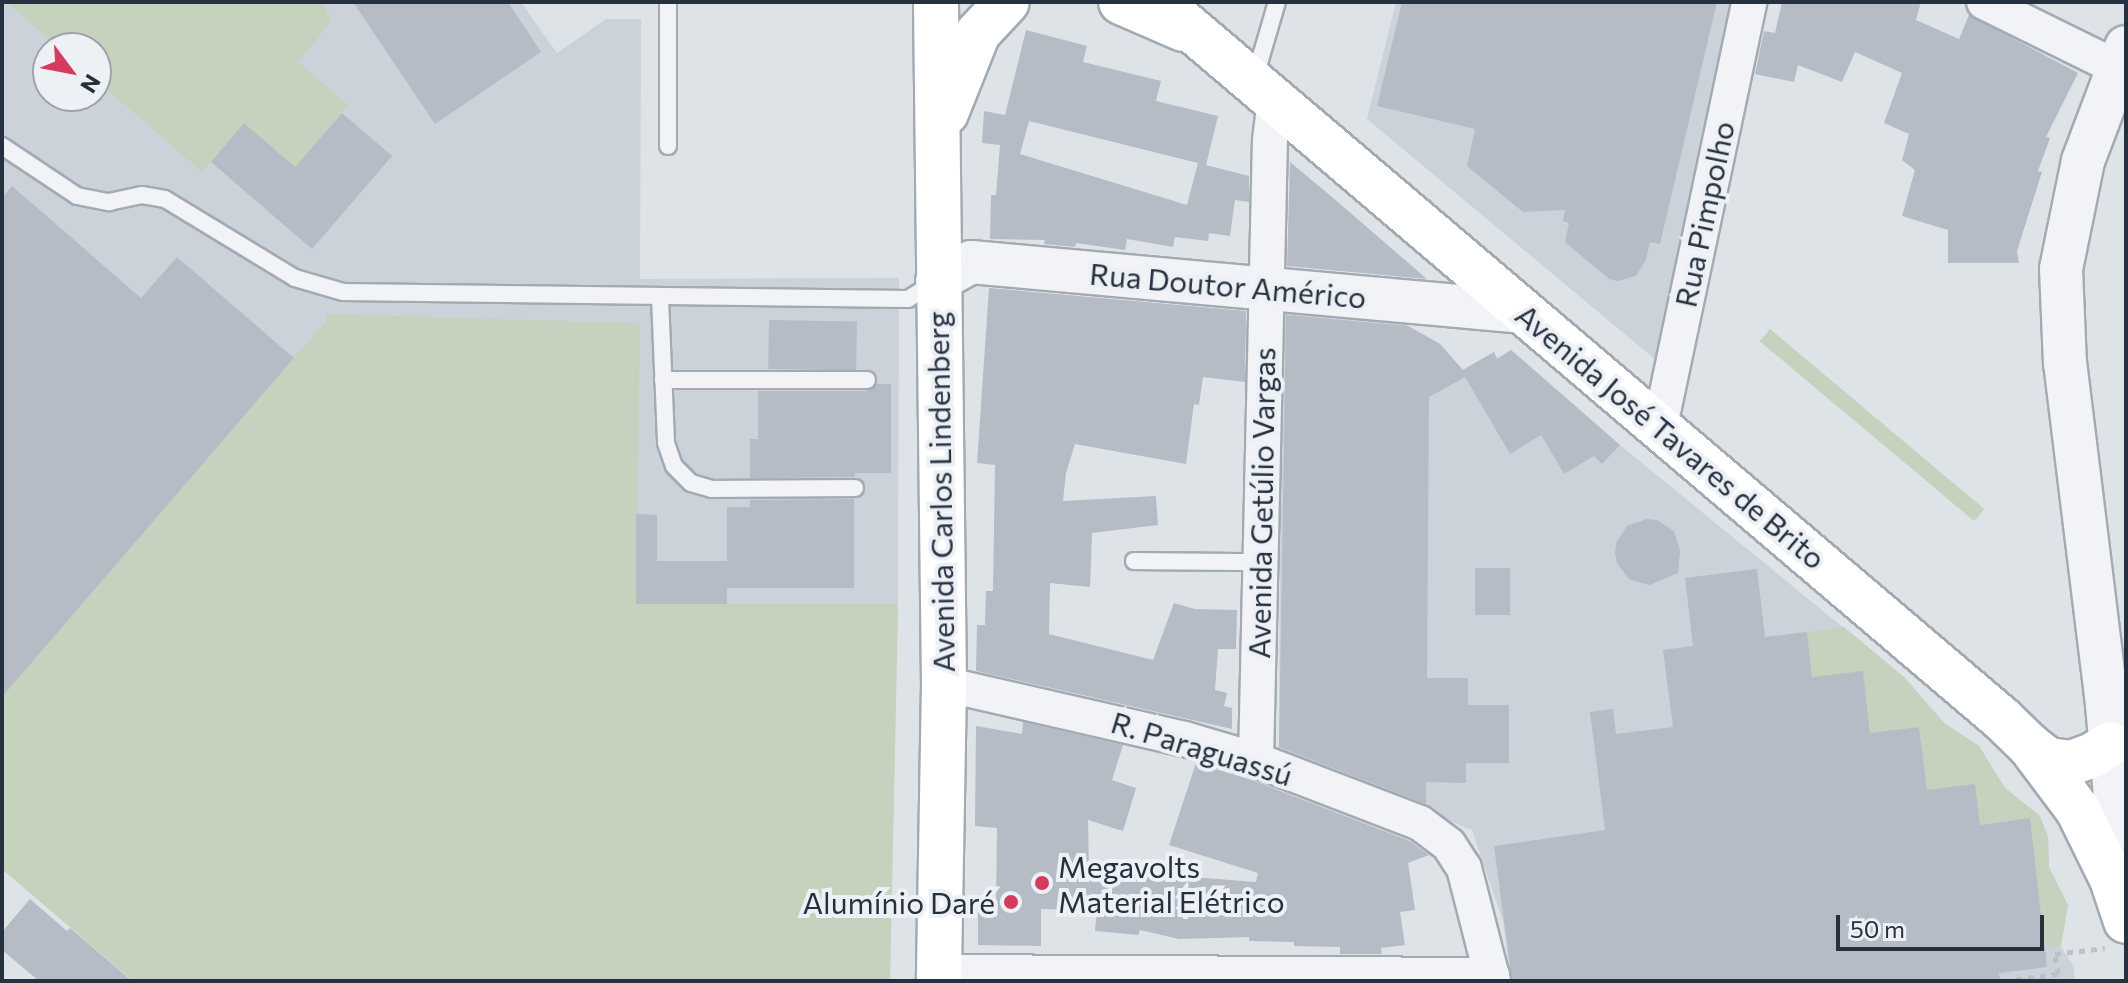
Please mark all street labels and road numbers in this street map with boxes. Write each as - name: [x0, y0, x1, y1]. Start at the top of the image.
- street label: Rua Pimpolho: [1667, 118, 1741, 310]
- street label: Rua Doutor Américo: [1088, 255, 1368, 315]
- street label: Avenida José Tavares de Brito: [1509, 296, 1833, 576]
- street label: Avenida Carlos Lindenberg: [919, 311, 961, 673]
- street label: Avenida Getúlio Vargas: [1240, 347, 1282, 659]
- street label: R. Paraguassú: [1107, 703, 1297, 793]

